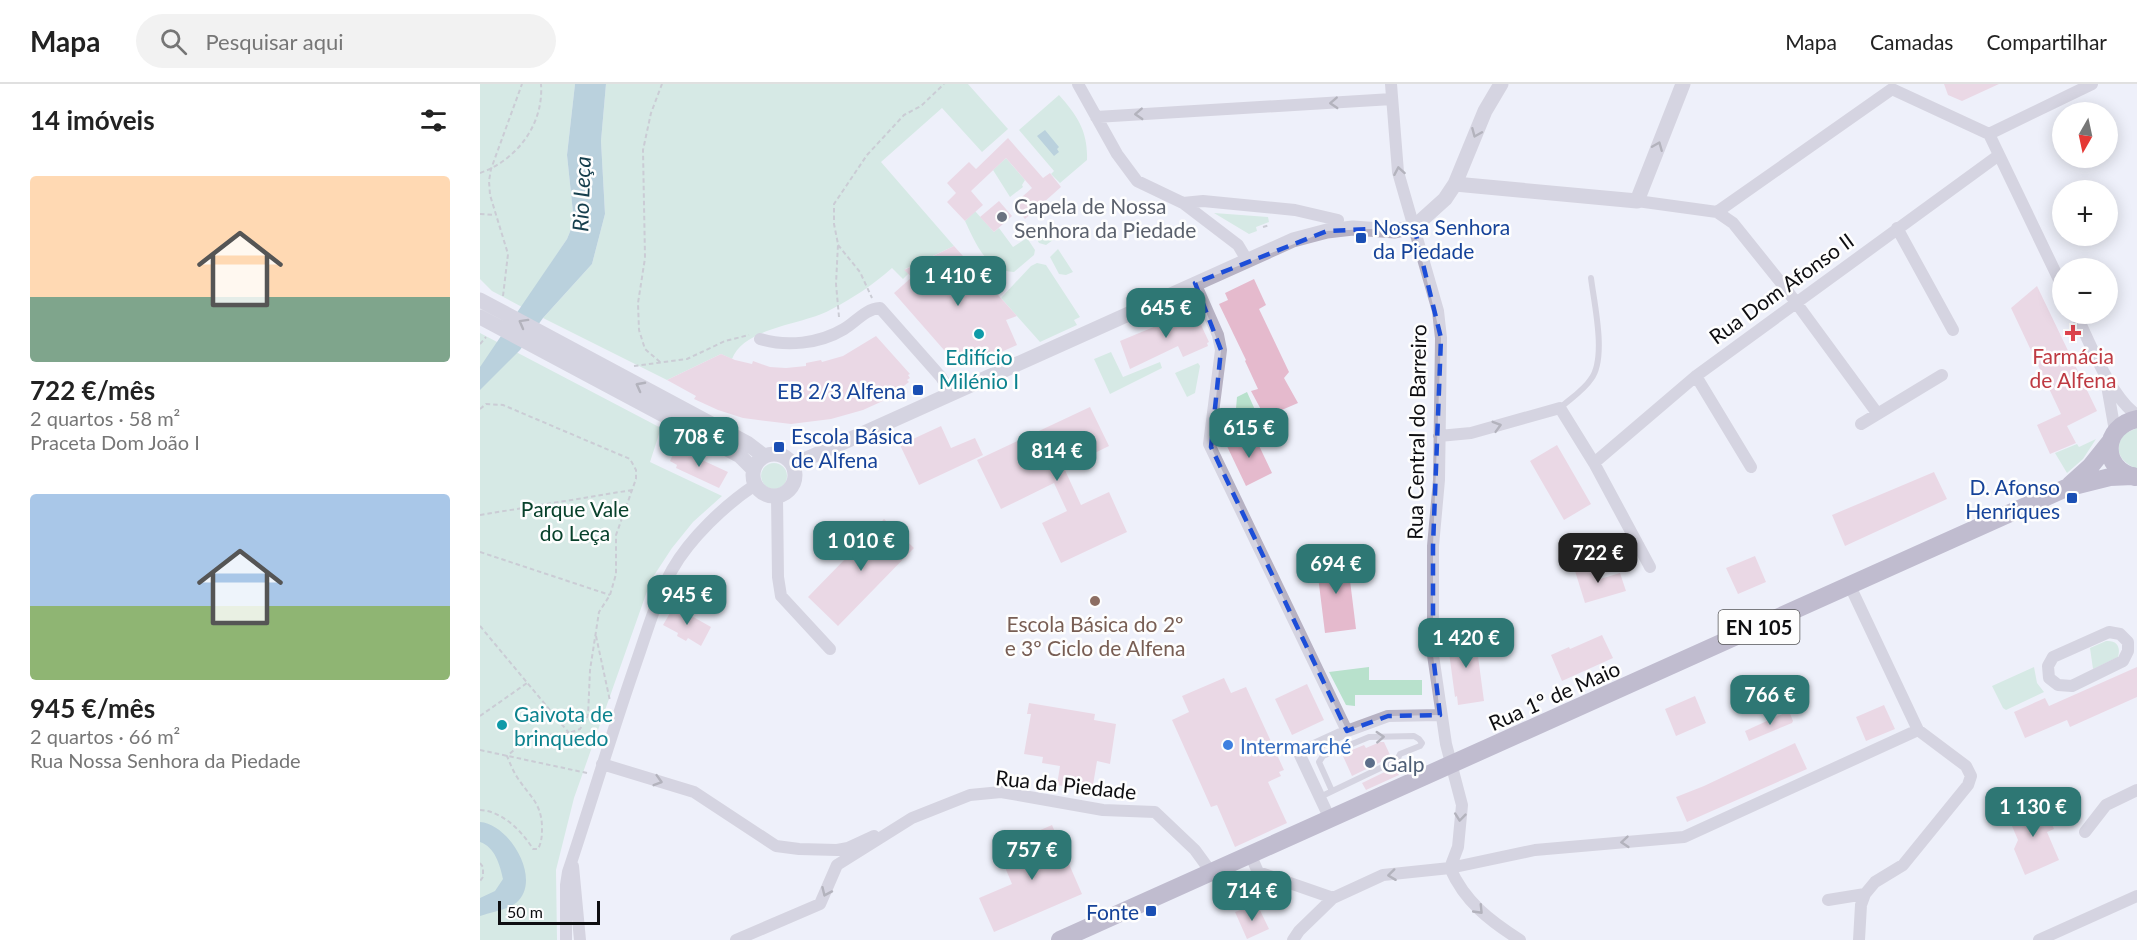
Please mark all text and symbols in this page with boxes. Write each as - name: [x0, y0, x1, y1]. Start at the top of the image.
- search box: [136, 14, 556, 68]
- text: Mapa: [30, 24, 100, 58]
- icon: search: [157, 25, 190, 58]
- text: Pesquisar aqui: [205, 28, 344, 55]
- text: Mapa: [1785, 29, 1837, 54]
- text: Camadas: [1870, 29, 1953, 54]
- text: Compartilhar: [1986, 29, 2107, 54]
- one-way arrow: [1329, 96, 1338, 109]
- north arrow: [2052, 102, 2118, 168]
- map controls: [2052, 102, 2118, 324]
- text: 14 imóveis: [30, 104, 155, 136]
- icon: filters: [417, 104, 450, 137]
- one-way arrow: [1135, 108, 1144, 121]
- one-way arrow: [1471, 126, 1483, 137]
- one-way arrow: [1651, 142, 1663, 153]
- water label: Rio Leça: [566, 156, 596, 232]
- one-way arrow: [1393, 166, 1405, 175]
- button: +: [2052, 180, 2118, 246]
- place label: Capela de Nossa Senhora da Piedade: [1014, 193, 1196, 242]
- marker: Capela de Nossa Senhora da Piedade: [995, 210, 1009, 224]
- place label: Nossa Senhora da Piedade: [1373, 214, 1510, 263]
- icon: home: [186, 215, 294, 323]
- street label: Rua Dom Afonso II: [1704, 227, 1858, 349]
- marker: Nossa Senhora da Piedade: [1354, 231, 1368, 245]
- pin: 1 410 €: [903, 256, 1013, 307]
- button: −: [2052, 258, 2118, 324]
- text: 1 410 €: [924, 263, 992, 287]
- pin: 645 €: [1124, 288, 1208, 339]
- text: 645 €: [1140, 295, 1192, 319]
- one-way arrow: [518, 319, 529, 330]
- street label: Rua Central do Barreiro: [1402, 324, 1430, 540]
- marker: Farmácia de Alfena: [2066, 326, 2080, 340]
- marker: Edifício Milénio I: [972, 327, 986, 341]
- place label: Farmácia de Alfena: [2030, 343, 2116, 392]
- place label: Edifício Milénio I: [939, 344, 1019, 393]
- text: 722 €/mês: [30, 374, 155, 406]
- place label: EB 2/3 Alfena: [777, 378, 906, 403]
- one-way arrow: [636, 382, 647, 393]
- marker: EB 2/3 Alfena: [911, 383, 925, 397]
- text: 2 quartos · 58 m²: [30, 406, 180, 430]
- pin: 615 €: [1207, 408, 1291, 459]
- text: 615 €: [1223, 415, 1275, 439]
- pin: 708 €: [657, 417, 741, 468]
- one-way arrow: [1491, 421, 1502, 433]
- place label: Escola Básica de Alfena: [791, 423, 913, 472]
- text: 708 €: [673, 424, 725, 448]
- text: Praceta Dom João I: [30, 430, 200, 454]
- pin: 814 €: [1015, 431, 1099, 482]
- text: 814 €: [1031, 438, 1083, 462]
- marker: Escola Básica de Alfena: [772, 440, 786, 454]
- place label: D. Afonso Henriques: [1965, 474, 2060, 523]
- marker: D. Afonso Henriques: [2065, 491, 2079, 505]
- park label: Parque Vale do Leça: [521, 496, 629, 545]
- pin: 1 010 €: [806, 521, 916, 572]
- text: 1 010 €: [827, 528, 895, 552]
- icon: home: [186, 533, 294, 641]
- pin: 722 €: [1556, 533, 1640, 584]
- text: 722 €: [1572, 540, 1624, 564]
- pin: 694 €: [1294, 544, 1378, 595]
- text: 694 €: [1310, 551, 1362, 575]
- pin: 945 €: [645, 575, 729, 626]
- text: 945 €: [661, 582, 713, 606]
- marker: Escola Básica do 2º e 3º Ciclo de Alfena: [1088, 594, 1102, 608]
- road number: EN 105: [1718, 610, 1800, 644]
- place label: Escola Básica do 2º e 3º Ciclo de Alfena: [1005, 611, 1185, 660]
- pin: 1 420 €: [1411, 618, 1521, 669]
- text: 1 420 €: [1432, 625, 1500, 649]
- street label: Rua 1º de Maio: [1484, 655, 1624, 735]
- pin: 766 €: [1728, 675, 1812, 726]
- text: 766 €: [1744, 682, 1796, 706]
- text: 945 €/mês: [30, 692, 155, 724]
- place label: Gaivota de brinquedo: [514, 701, 613, 750]
- marker: Gaivota de brinquedo: [495, 718, 509, 732]
- text: 2 quartos · 66 m²: [30, 724, 180, 748]
- one-way arrow: [1375, 730, 1384, 743]
- place label: Intermarché: [1240, 733, 1351, 758]
- marker: Intermarché: [1221, 738, 1235, 752]
- text: Rua Nossa Senhora da Piedade: [30, 748, 301, 772]
- place label: Galp: [1382, 751, 1424, 776]
- marker: Galp: [1363, 756, 1377, 770]
- street label: Rua da Piedade: [994, 764, 1138, 804]
- one-way arrow: [652, 774, 663, 786]
- pin: 1 130 €: [1978, 787, 2088, 838]
- text: 1 130 €: [1999, 794, 2067, 818]
- one-way arrow: [1454, 812, 1467, 821]
- pin: 757 €: [990, 830, 1074, 881]
- one-way arrow: [1621, 835, 1630, 848]
- text: 757 €: [1006, 837, 1058, 861]
- one-way arrow: [1387, 868, 1396, 880]
- pin: 714 €: [1210, 871, 1294, 922]
- text: 714 €: [1226, 878, 1278, 902]
- one-way arrow: [821, 886, 833, 897]
- scale bar: [498, 898, 600, 926]
- place label: Fonte: [1086, 899, 1139, 924]
- text: 50 m: [507, 902, 543, 921]
- one-way arrow: [1472, 903, 1483, 913]
- marker: Fonte: [1144, 904, 1158, 918]

